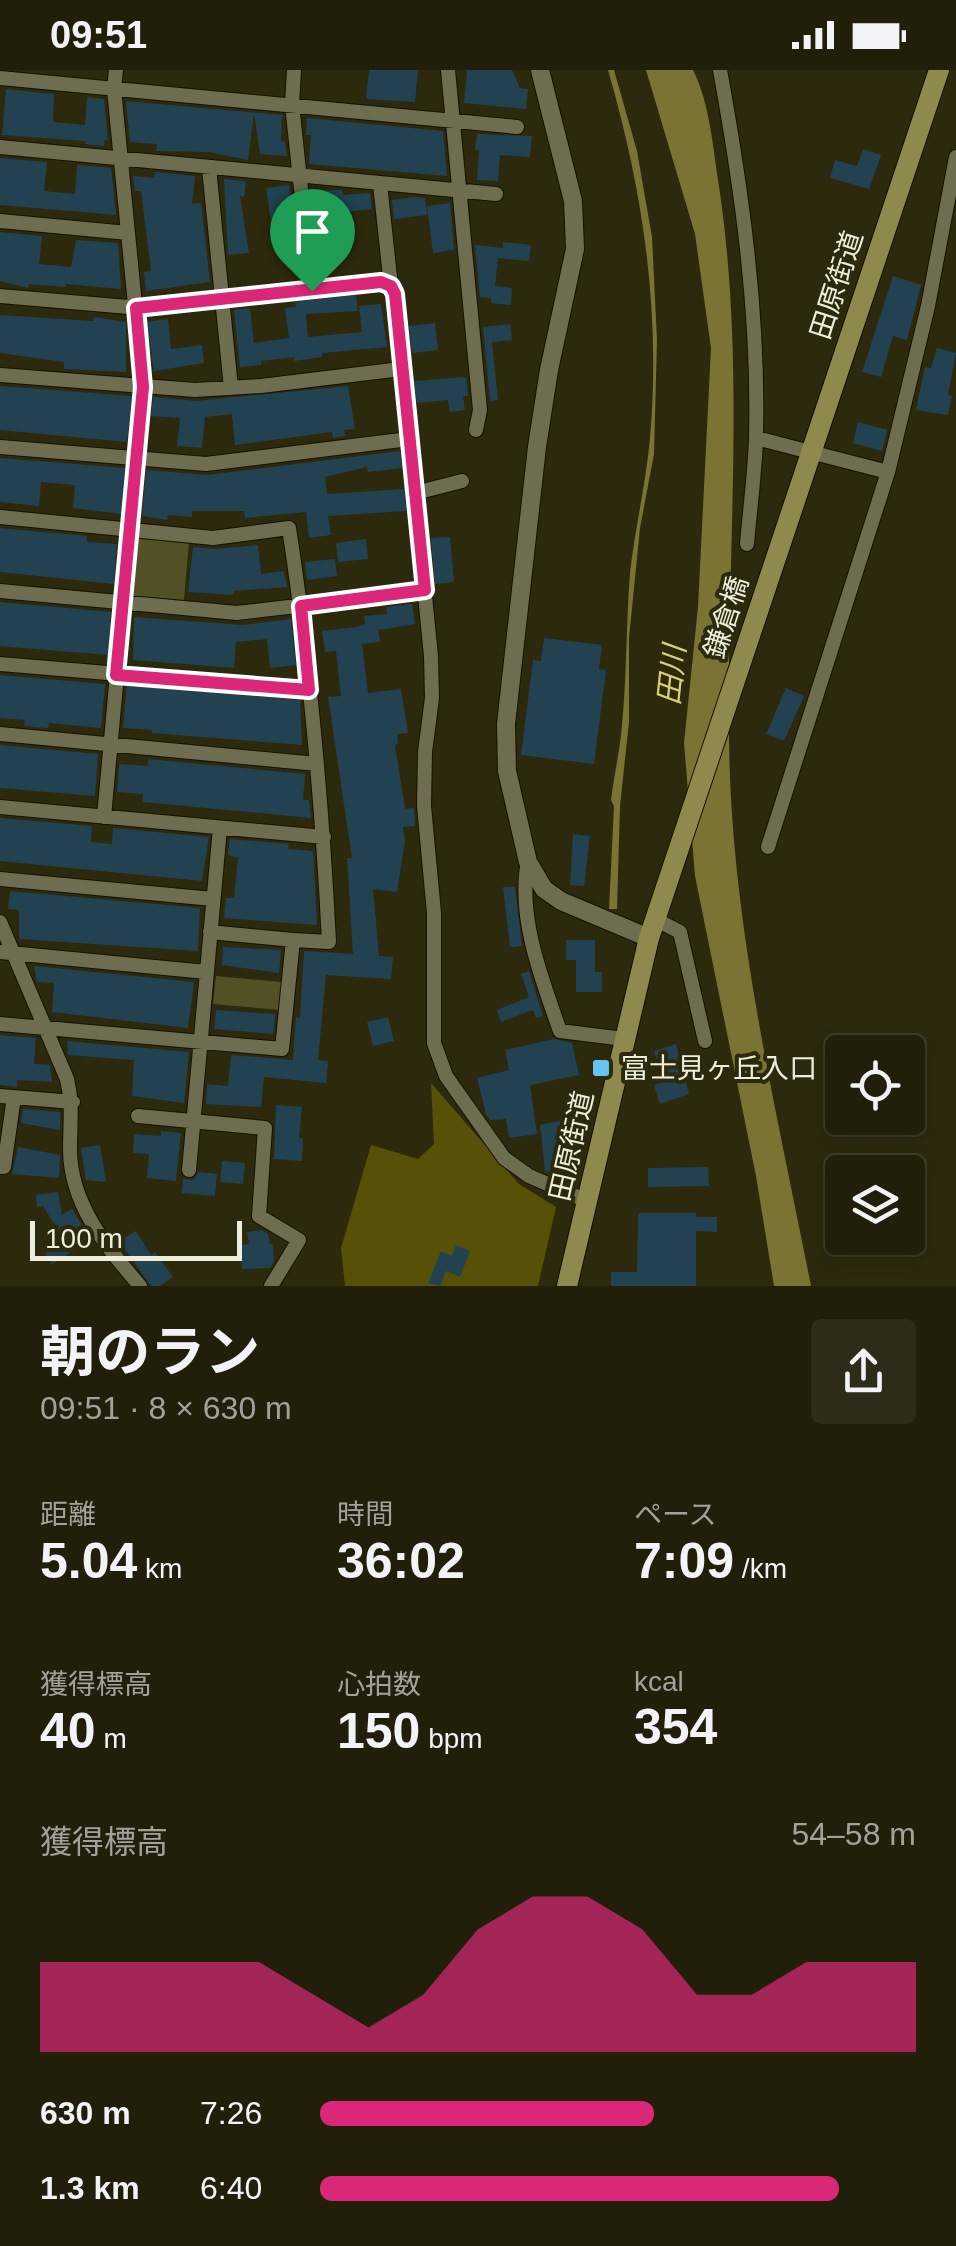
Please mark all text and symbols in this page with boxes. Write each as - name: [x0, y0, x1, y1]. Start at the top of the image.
- text: 09:51: [50, 14, 147, 56]
- pin: [270, 189, 355, 292]
- icon: arrive: [285, 204, 340, 259]
- street label: 田原街道: [804, 227, 869, 343]
- street label: 鎌倉橋: [699, 572, 754, 662]
- water label: 田川: [652, 640, 691, 707]
- map controls: [825, 1035, 925, 1255]
- button: locate: [825, 1035, 925, 1135]
- place label: 富士見ヶ丘入口: [621, 1053, 817, 1084]
- marker: 富士見ヶ丘入口: [590, 1057, 612, 1079]
- street label: 田原街道: [544, 1088, 599, 1204]
- button: layers: [825, 1155, 925, 1255]
- scale bar: [30, 1216, 242, 1260]
- text: 100 m: [45, 1223, 123, 1254]
- button: share: [811, 1319, 916, 1424]
- text: 朝のラン: [40, 1321, 260, 1383]
- text: 09:51 · 8 × 630 m: [40, 1390, 292, 1426]
- text: 距離: [40, 1499, 96, 1530]
- text: 時間: [337, 1499, 393, 1530]
- text: ペース: [634, 1499, 717, 1530]
- text: 5.04: [40, 1533, 137, 1589]
- text: 36:02: [337, 1533, 465, 1589]
- text: 7:09: [634, 1533, 734, 1589]
- text: km: [137, 1553, 182, 1584]
- text: /km: [734, 1553, 787, 1584]
- text: kcal: [634, 1666, 684, 1697]
- text: 獲得標高: [40, 1669, 152, 1700]
- text: 心拍数: [337, 1669, 421, 1700]
- text: 354: [634, 1699, 717, 1755]
- text: 40: [40, 1703, 96, 1759]
- text: 150: [337, 1703, 420, 1759]
- text: m: [96, 1723, 127, 1754]
- text: bpm: [420, 1723, 483, 1754]
- text: 54–58 m: [791, 1816, 916, 1852]
- text: 獲得標高: [40, 1824, 168, 1860]
- text: 630 m: [40, 2095, 131, 2131]
- text: 7:26: [200, 2095, 262, 2131]
- text: 1.3 km: [40, 2170, 140, 2206]
- text: 6:40: [200, 2170, 262, 2206]

